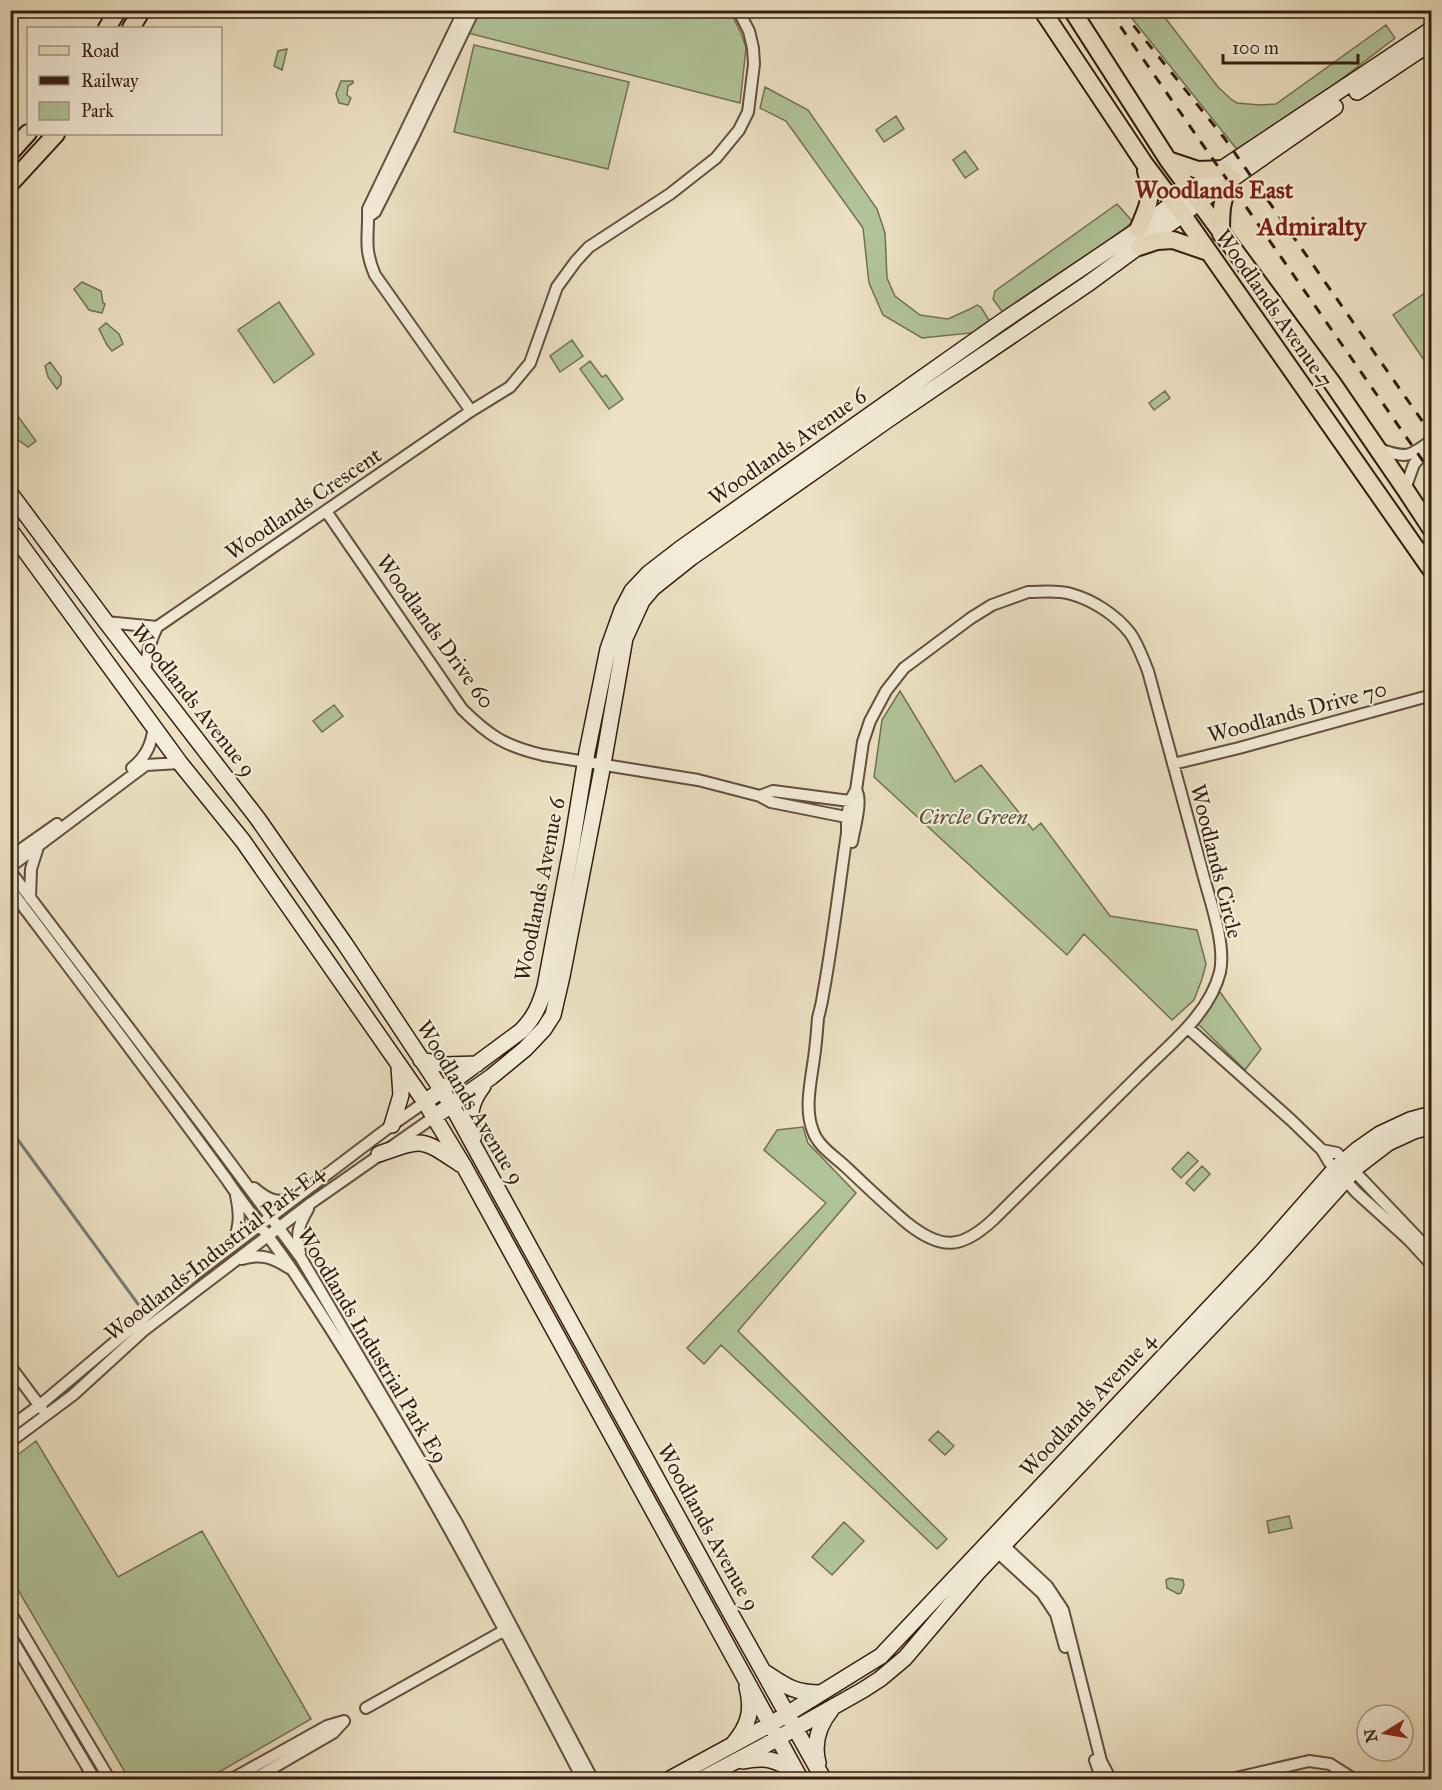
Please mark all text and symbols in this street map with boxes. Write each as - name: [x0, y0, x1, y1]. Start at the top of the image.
- legend: [27, 27, 222, 135]
- scale bar: [1223, 27, 1358, 65]
- text: 100 m: [1232, 37, 1279, 59]
- text: Road: [81, 40, 119, 62]
- text: Railway: [81, 70, 139, 92]
- text: Park: [81, 100, 114, 122]
- district label: Woodlands East: [1135, 175, 1294, 205]
- district label: Admiralty: [1256, 210, 1368, 242]
- street label: Woodlands Avenue 7: [1210, 224, 1339, 393]
- street label: Woodlands Avenue 6: [703, 381, 872, 511]
- street label: Woodlands Crescent: [220, 441, 387, 566]
- street label: Woodlands Drive 60: [371, 549, 501, 714]
- street label: Woodlands Avenue 9: [125, 618, 262, 782]
- street label: Woodlands Drive 70: [1204, 675, 1390, 748]
- street label: Woodlands Circle: [1184, 781, 1249, 941]
- street label: Woodlands Avenue 6: [508, 794, 571, 983]
- park label: Circle Green: [918, 803, 1028, 830]
- street label: Woodlands Avenue 9: [411, 1015, 530, 1189]
- street label: Woodlands Industrial Park E4: [99, 1158, 330, 1347]
- street label: Woodlands Industrial Park E9: [291, 1222, 454, 1468]
- street label: Woodlands Avenue 4: [1014, 1326, 1162, 1482]
- street label: Woodlands Avenue 9: [651, 1439, 766, 1616]
- north arrow: [1355, 1703, 1415, 1763]
- text: N: [1360, 1727, 1381, 1744]

